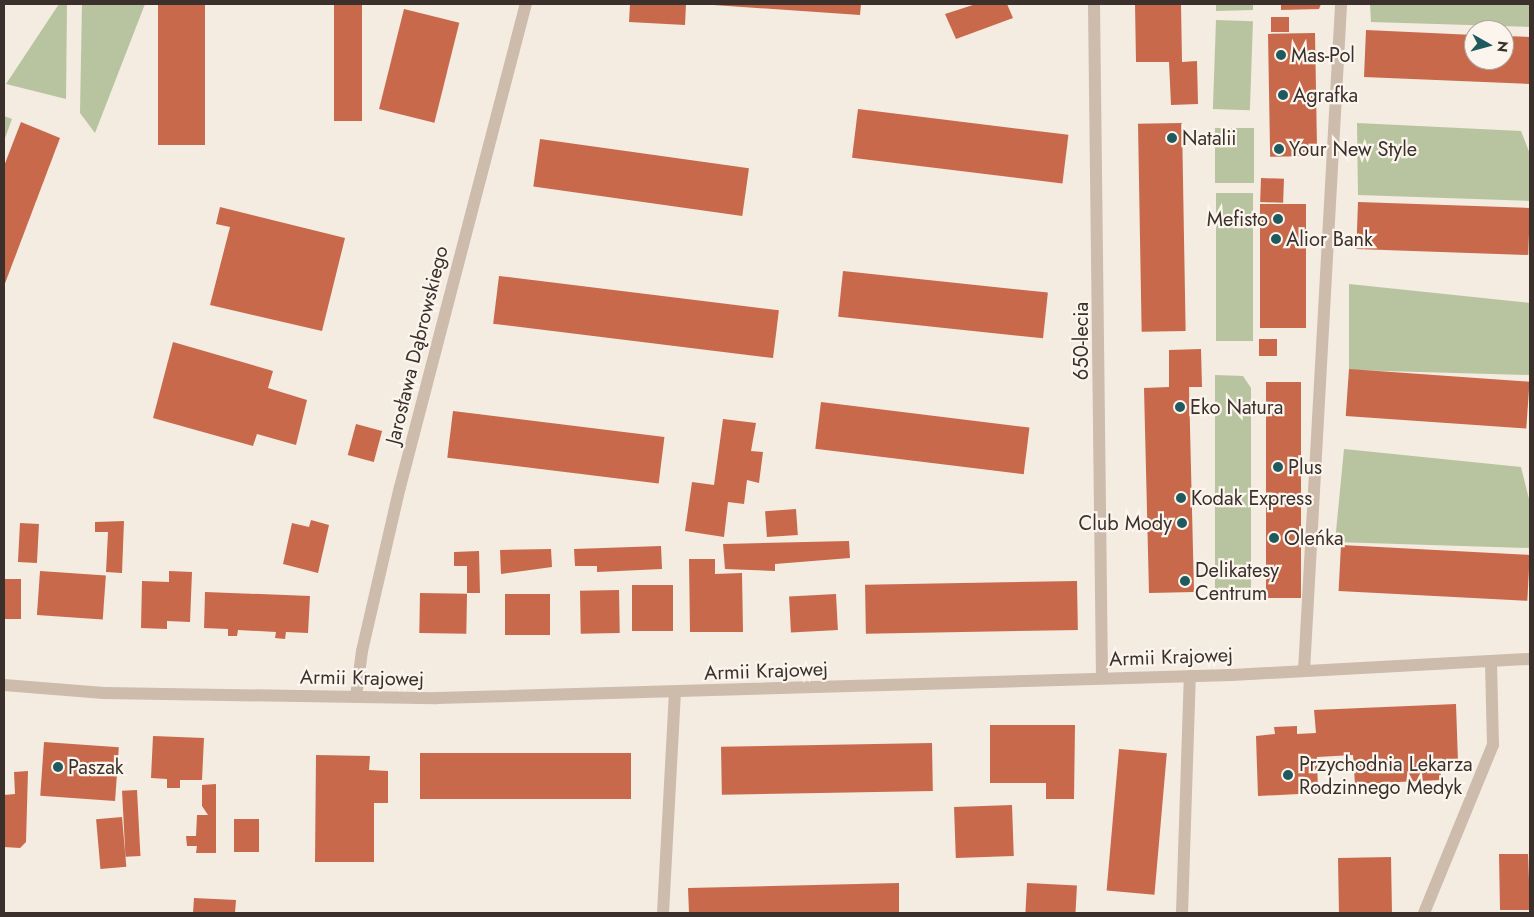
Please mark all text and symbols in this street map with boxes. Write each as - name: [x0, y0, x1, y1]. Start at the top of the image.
- north arrow: [1464, 20, 1514, 70]
- text: N: [1492, 40, 1513, 53]
- place label: Mas-Pol: [1291, 43, 1355, 67]
- marker: Mas-Pol: [1275, 49, 1287, 61]
- place label: Agrafka: [1293, 83, 1358, 107]
- marker: Agrafka: [1277, 89, 1289, 101]
- place label: Natalii: [1182, 126, 1237, 150]
- marker: Natalii: [1166, 132, 1178, 144]
- place label: Your New Style: [1289, 137, 1417, 161]
- marker: Your New Style: [1273, 143, 1285, 155]
- place label: Mefisto: [1207, 207, 1268, 231]
- marker: Mefisto: [1272, 213, 1284, 225]
- place label: Alior Bank: [1286, 227, 1373, 251]
- marker: Alior Bank: [1270, 233, 1282, 245]
- street label: Jarosława Dąbrowskiego: [381, 243, 453, 447]
- street label: 650-lecia: [1069, 302, 1093, 380]
- place label: Eko Natura: [1190, 395, 1283, 419]
- marker: Eko Natura: [1174, 401, 1186, 413]
- place label: Plus: [1288, 455, 1322, 479]
- marker: Plus: [1272, 461, 1284, 473]
- place label: Kodak Express: [1191, 486, 1312, 510]
- marker: Kodak Express: [1175, 492, 1187, 504]
- place label: Club Mody: [1078, 511, 1172, 535]
- marker: Club Mody: [1176, 517, 1188, 529]
- place label: Oleńka: [1284, 526, 1344, 550]
- marker: Oleńka: [1268, 532, 1280, 544]
- place label: Delikatesy Centrum: [1195, 558, 1279, 605]
- marker: Delikatesy Centrum: [1179, 575, 1191, 587]
- street label: Armii Krajowej: [1109, 643, 1233, 671]
- street label: Armii Krajowej: [704, 657, 828, 685]
- street label: Armii Krajowej: [300, 665, 424, 691]
- place label: Przychodnia Lekarza Rodzinnego Medyk: [1299, 752, 1473, 799]
- place label: Paszak: [68, 755, 124, 779]
- marker: Paszak: [52, 761, 64, 773]
- marker: Przychodnia Lekarza Rodzinnego Medyk: [1281, 768, 1295, 782]

